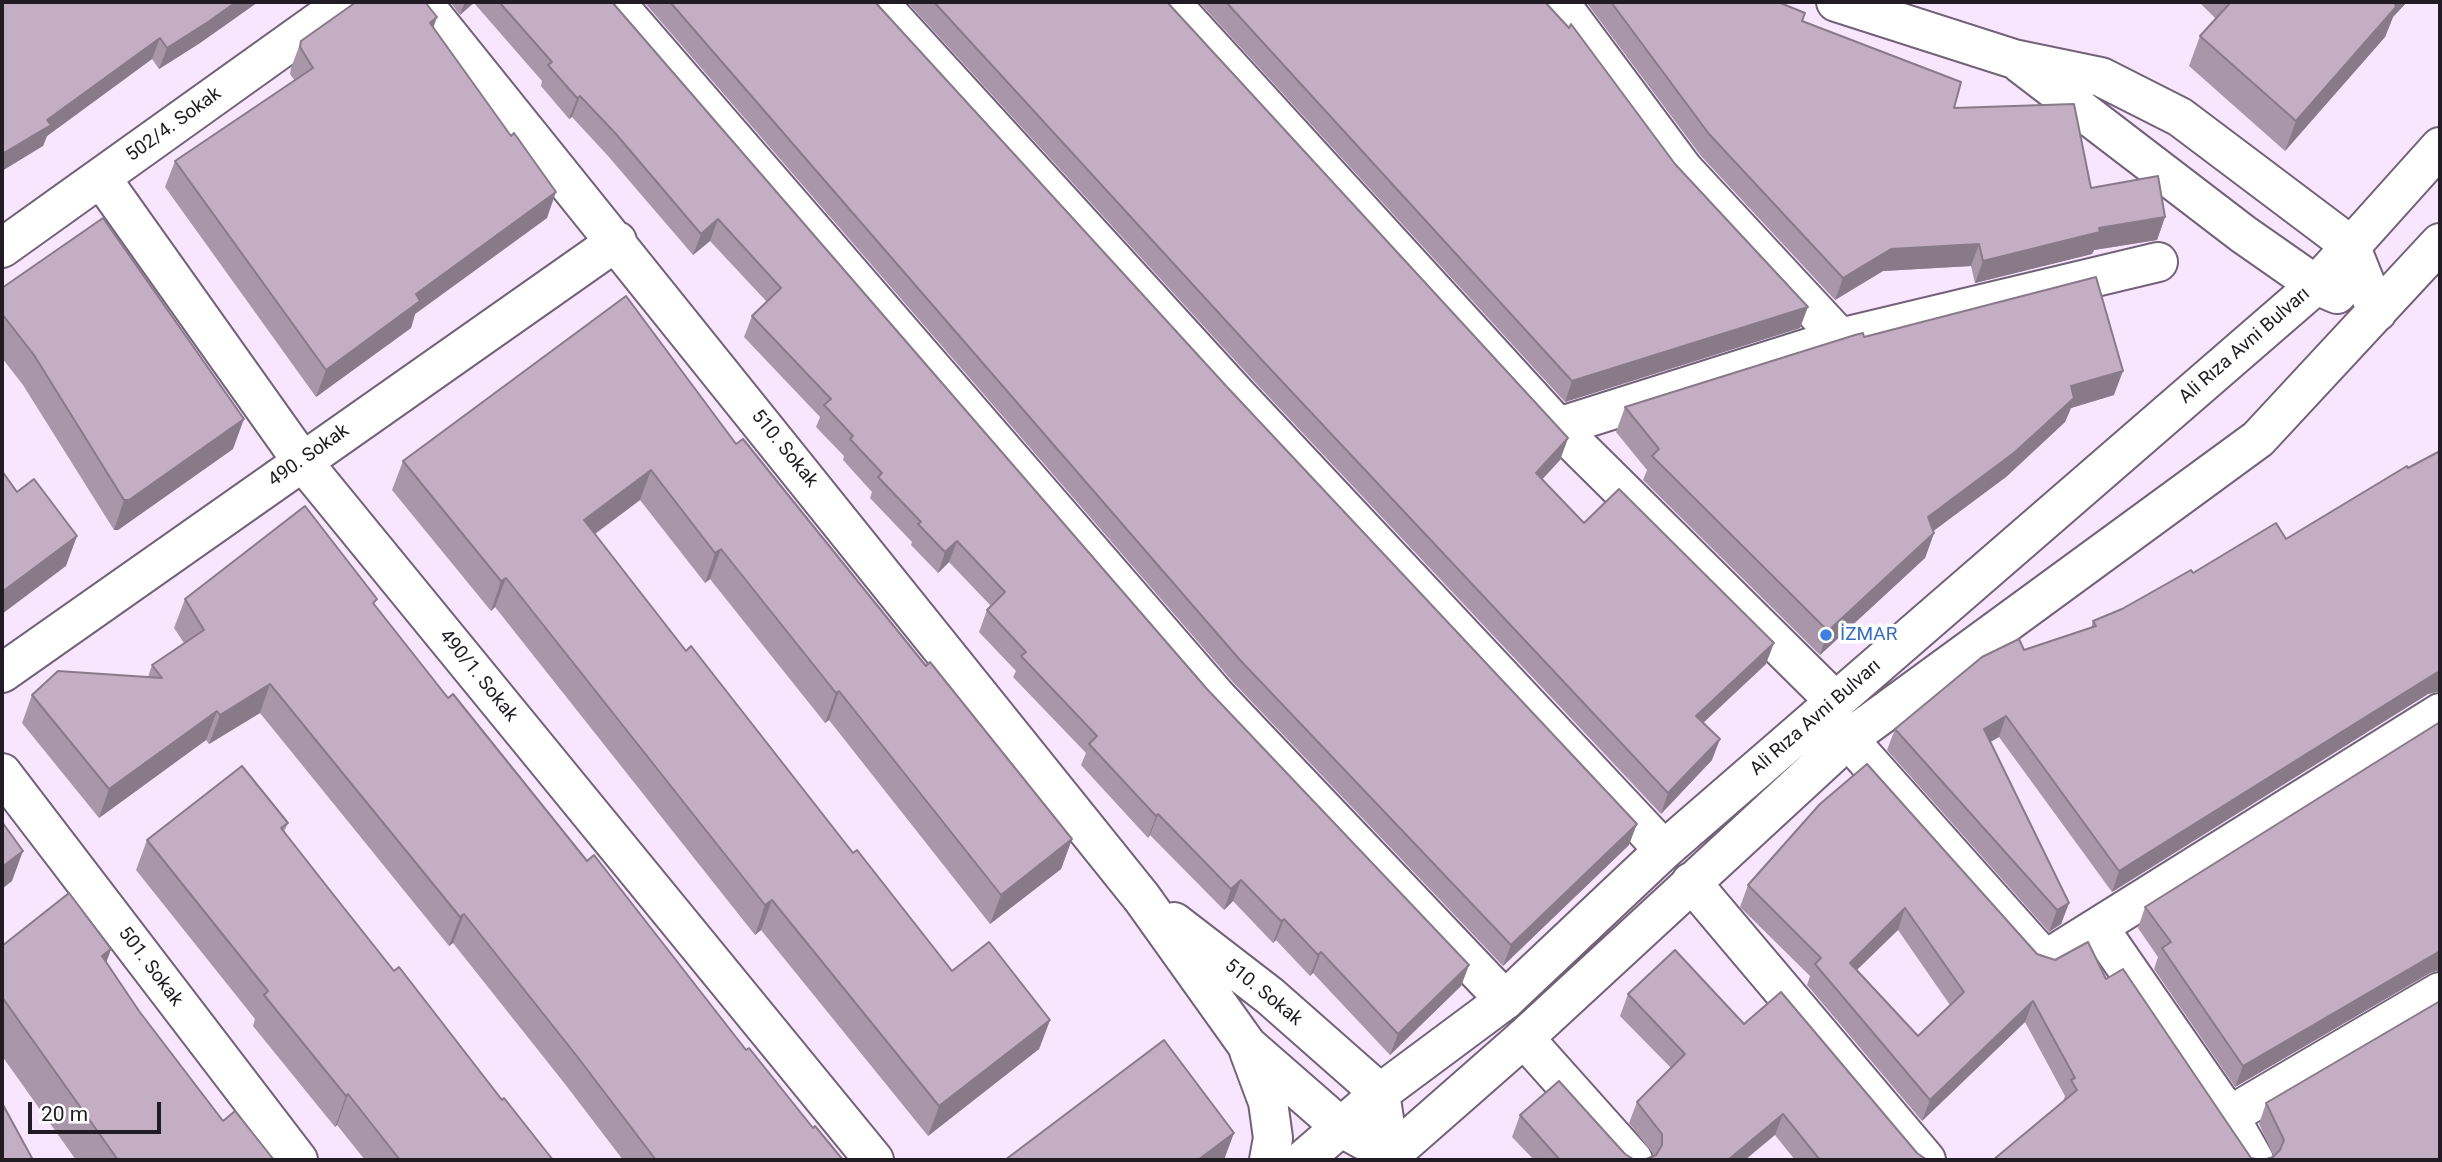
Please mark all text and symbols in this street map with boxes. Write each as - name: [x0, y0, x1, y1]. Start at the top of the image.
- street label: 502/4. Sokak: [122, 83, 226, 167]
- street label: Ali Rıza Avni Bulvarı: [2175, 283, 2315, 409]
- street label: 510. Sokak: [746, 406, 822, 492]
- street label: 490. Sokak: [264, 420, 354, 492]
- place label: İZMAR: [1840, 624, 1897, 646]
- street label: 490/1. Sokak: [434, 625, 522, 727]
- marker: İZMAR: [1818, 627, 1834, 643]
- street label: Ali Rıza Avni Bulvarı: [1746, 655, 1886, 781]
- street label: 501. Sokak: [113, 923, 187, 1011]
- street label: 510. Sokak: [1220, 955, 1306, 1031]
- scale bar: [32, 1088, 164, 1132]
- text: 20 m: [41, 1102, 88, 1126]

